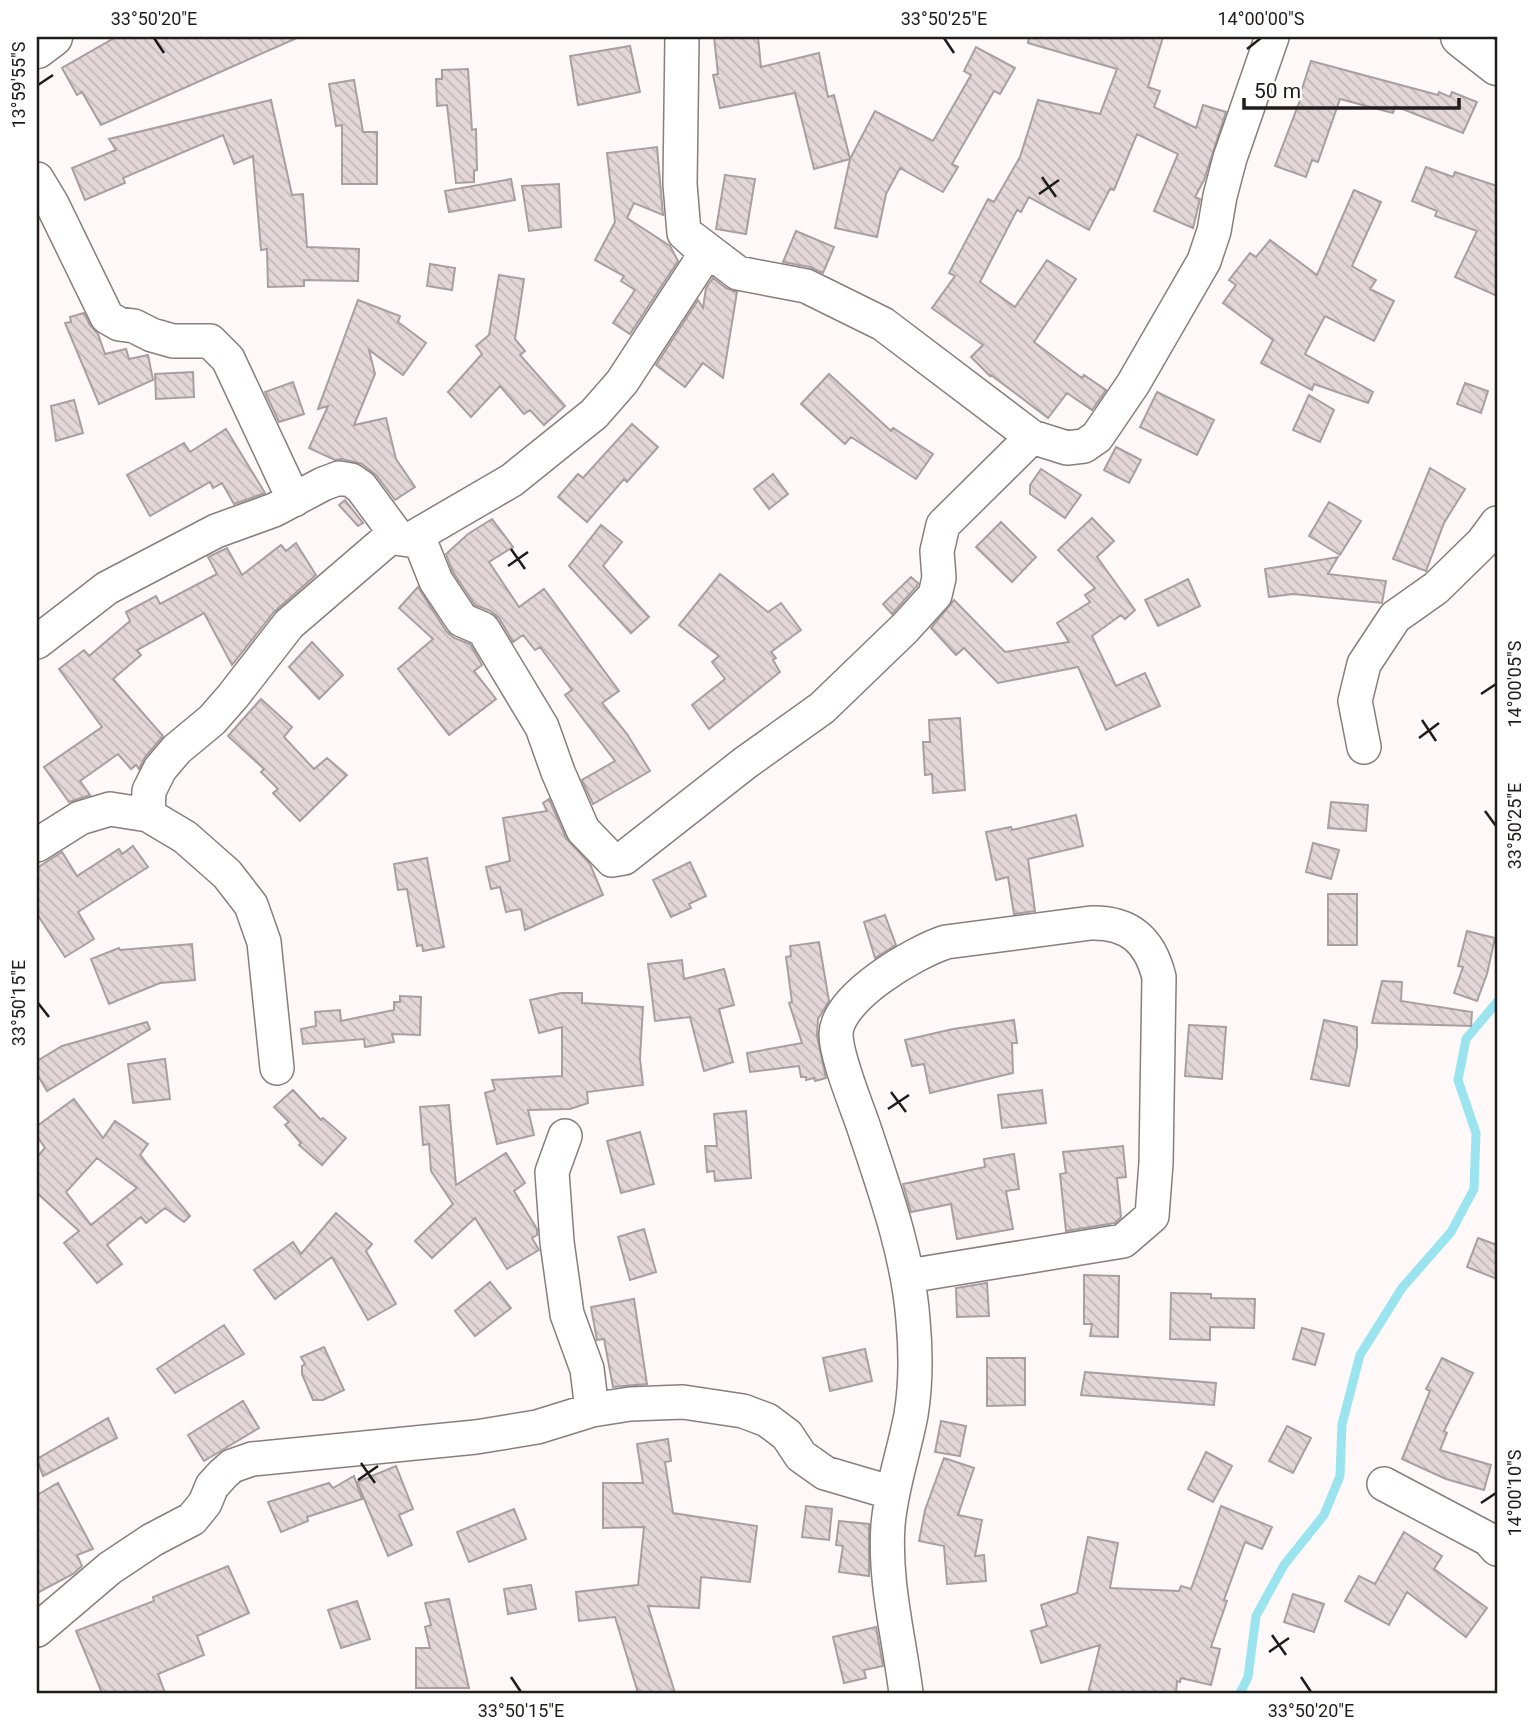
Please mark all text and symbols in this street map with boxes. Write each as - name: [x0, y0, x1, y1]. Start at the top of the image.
- text: 33°50'20"E: [111, 8, 197, 29]
- text: 33°50'25"E: [901, 8, 987, 29]
- text: 14°00'00"S: [1217, 8, 1305, 29]
- text: 13°59'55"S: [8, 41, 29, 129]
- scale bar: [1244, 66, 1459, 110]
- text: 50 m: [1254, 79, 1301, 103]
- text: 14°00'05"S: [1504, 640, 1525, 728]
- text: 33°50'25"E: [1504, 783, 1525, 869]
- text: 33°50'15"E: [8, 960, 29, 1046]
- text: 14°00'10"S: [1504, 1449, 1525, 1537]
- text: 33°50'15"E: [478, 1700, 564, 1721]
- text: 33°50'20"E: [1268, 1700, 1354, 1721]

